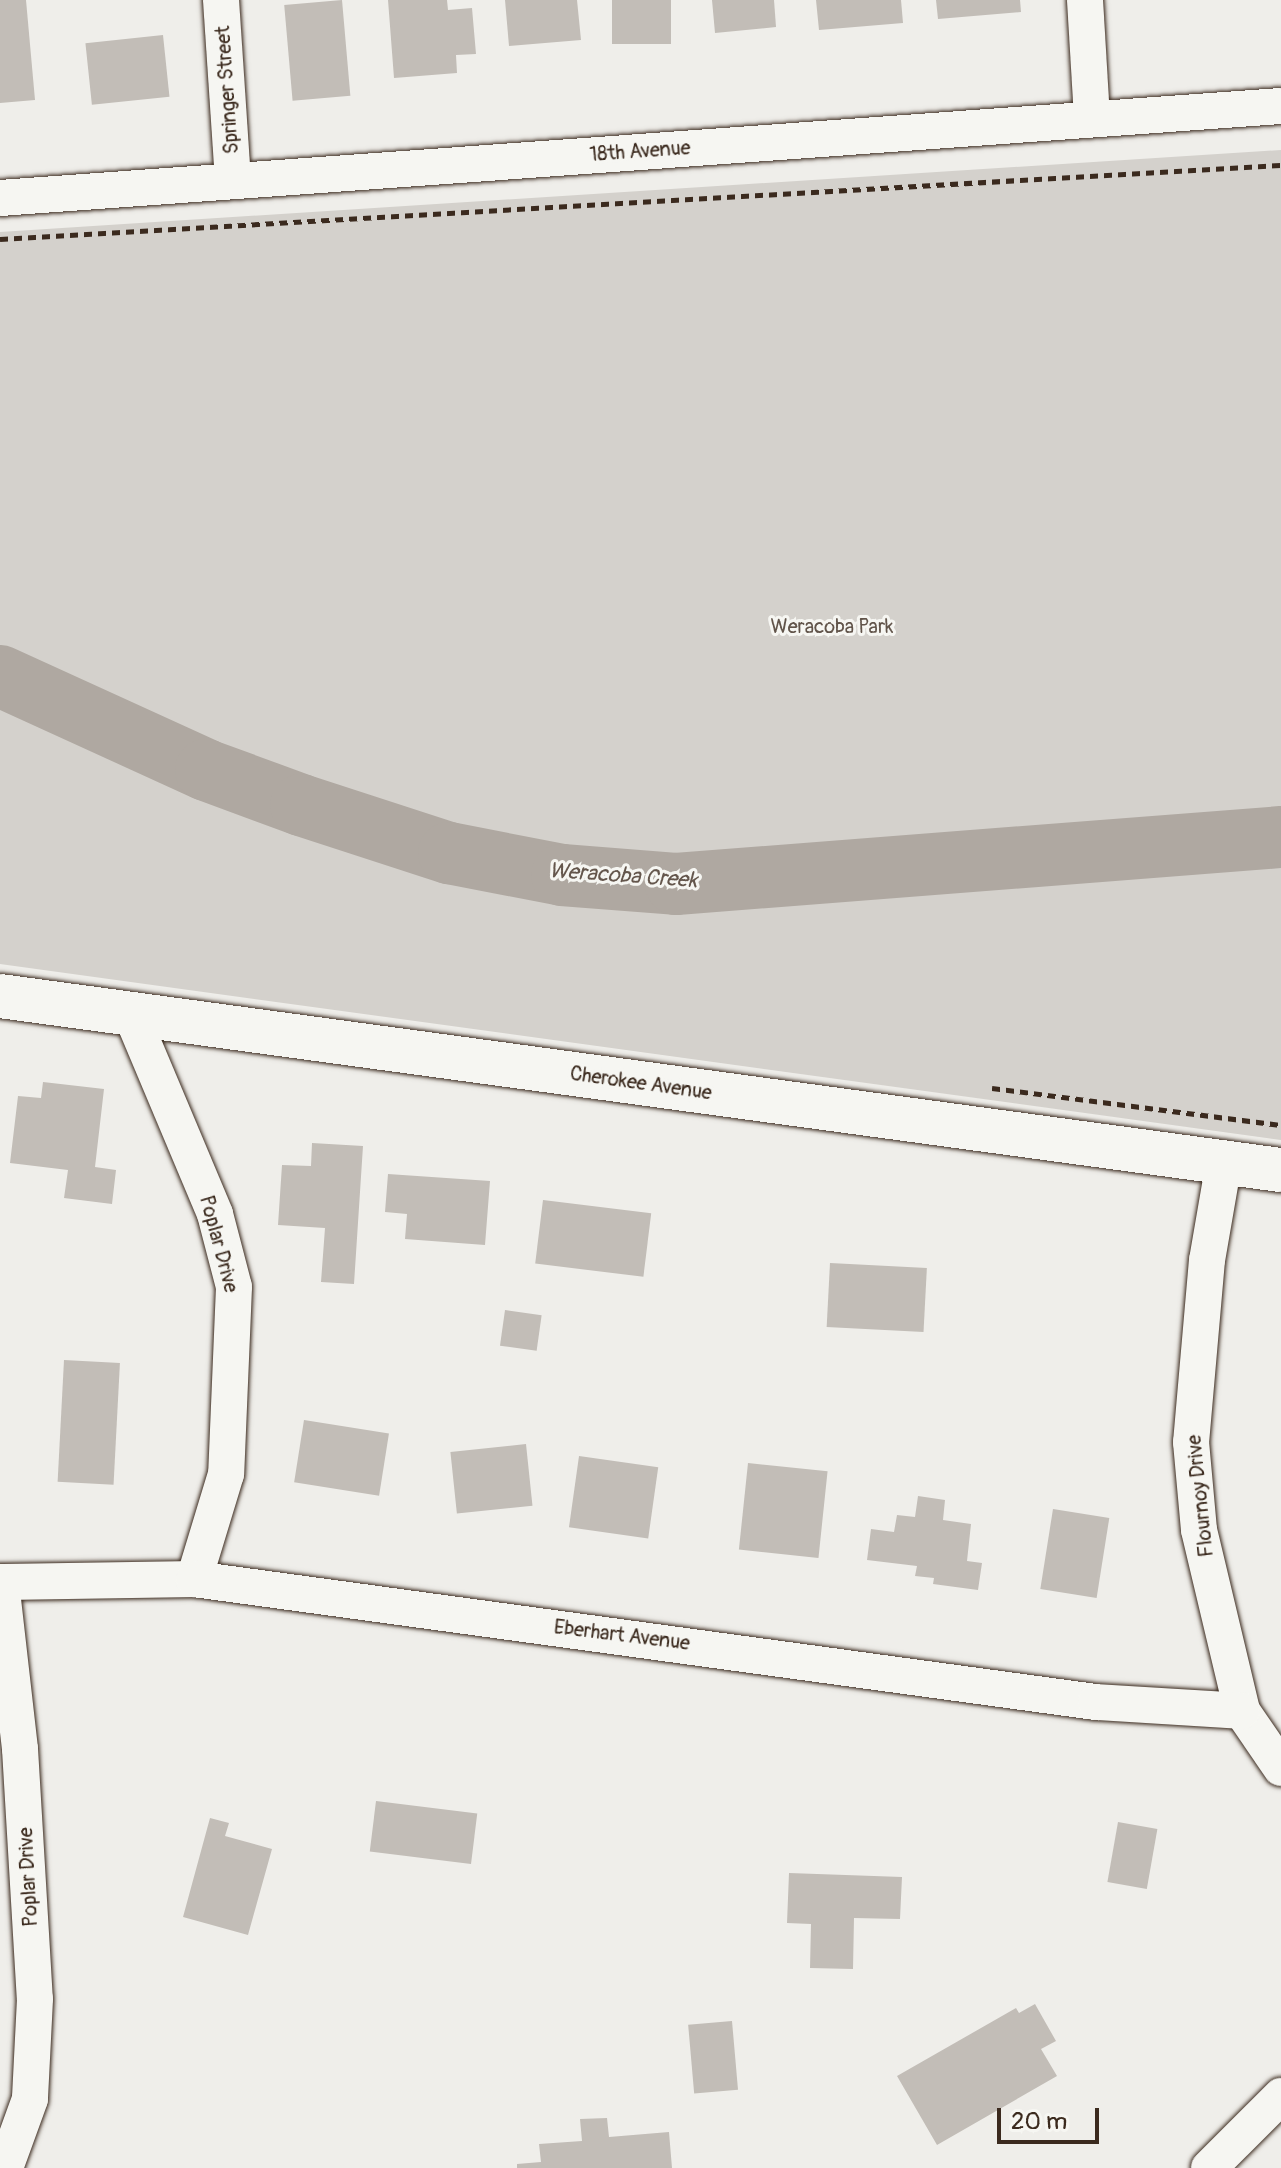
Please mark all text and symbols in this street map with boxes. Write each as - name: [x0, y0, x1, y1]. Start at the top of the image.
- street label: Springer Street: [211, 25, 243, 155]
- street label: 18th Avenue: [589, 136, 691, 166]
- park label: Weracoba Park: [771, 614, 893, 638]
- water label: Weracoba Creek: [548, 858, 698, 894]
- street label: Cherokee Avenue: [569, 1061, 713, 1105]
- street label: Poplar Drive: [195, 1193, 243, 1295]
- street label: Flournoy Drive: [1182, 1434, 1218, 1558]
- street label: Eberhart Avenue: [553, 1615, 691, 1655]
- street label: Poplar Drive: [13, 1827, 43, 1927]
- scale bar: [1001, 2092, 1103, 2142]
- text: 20 m: [1011, 2107, 1067, 2136]

